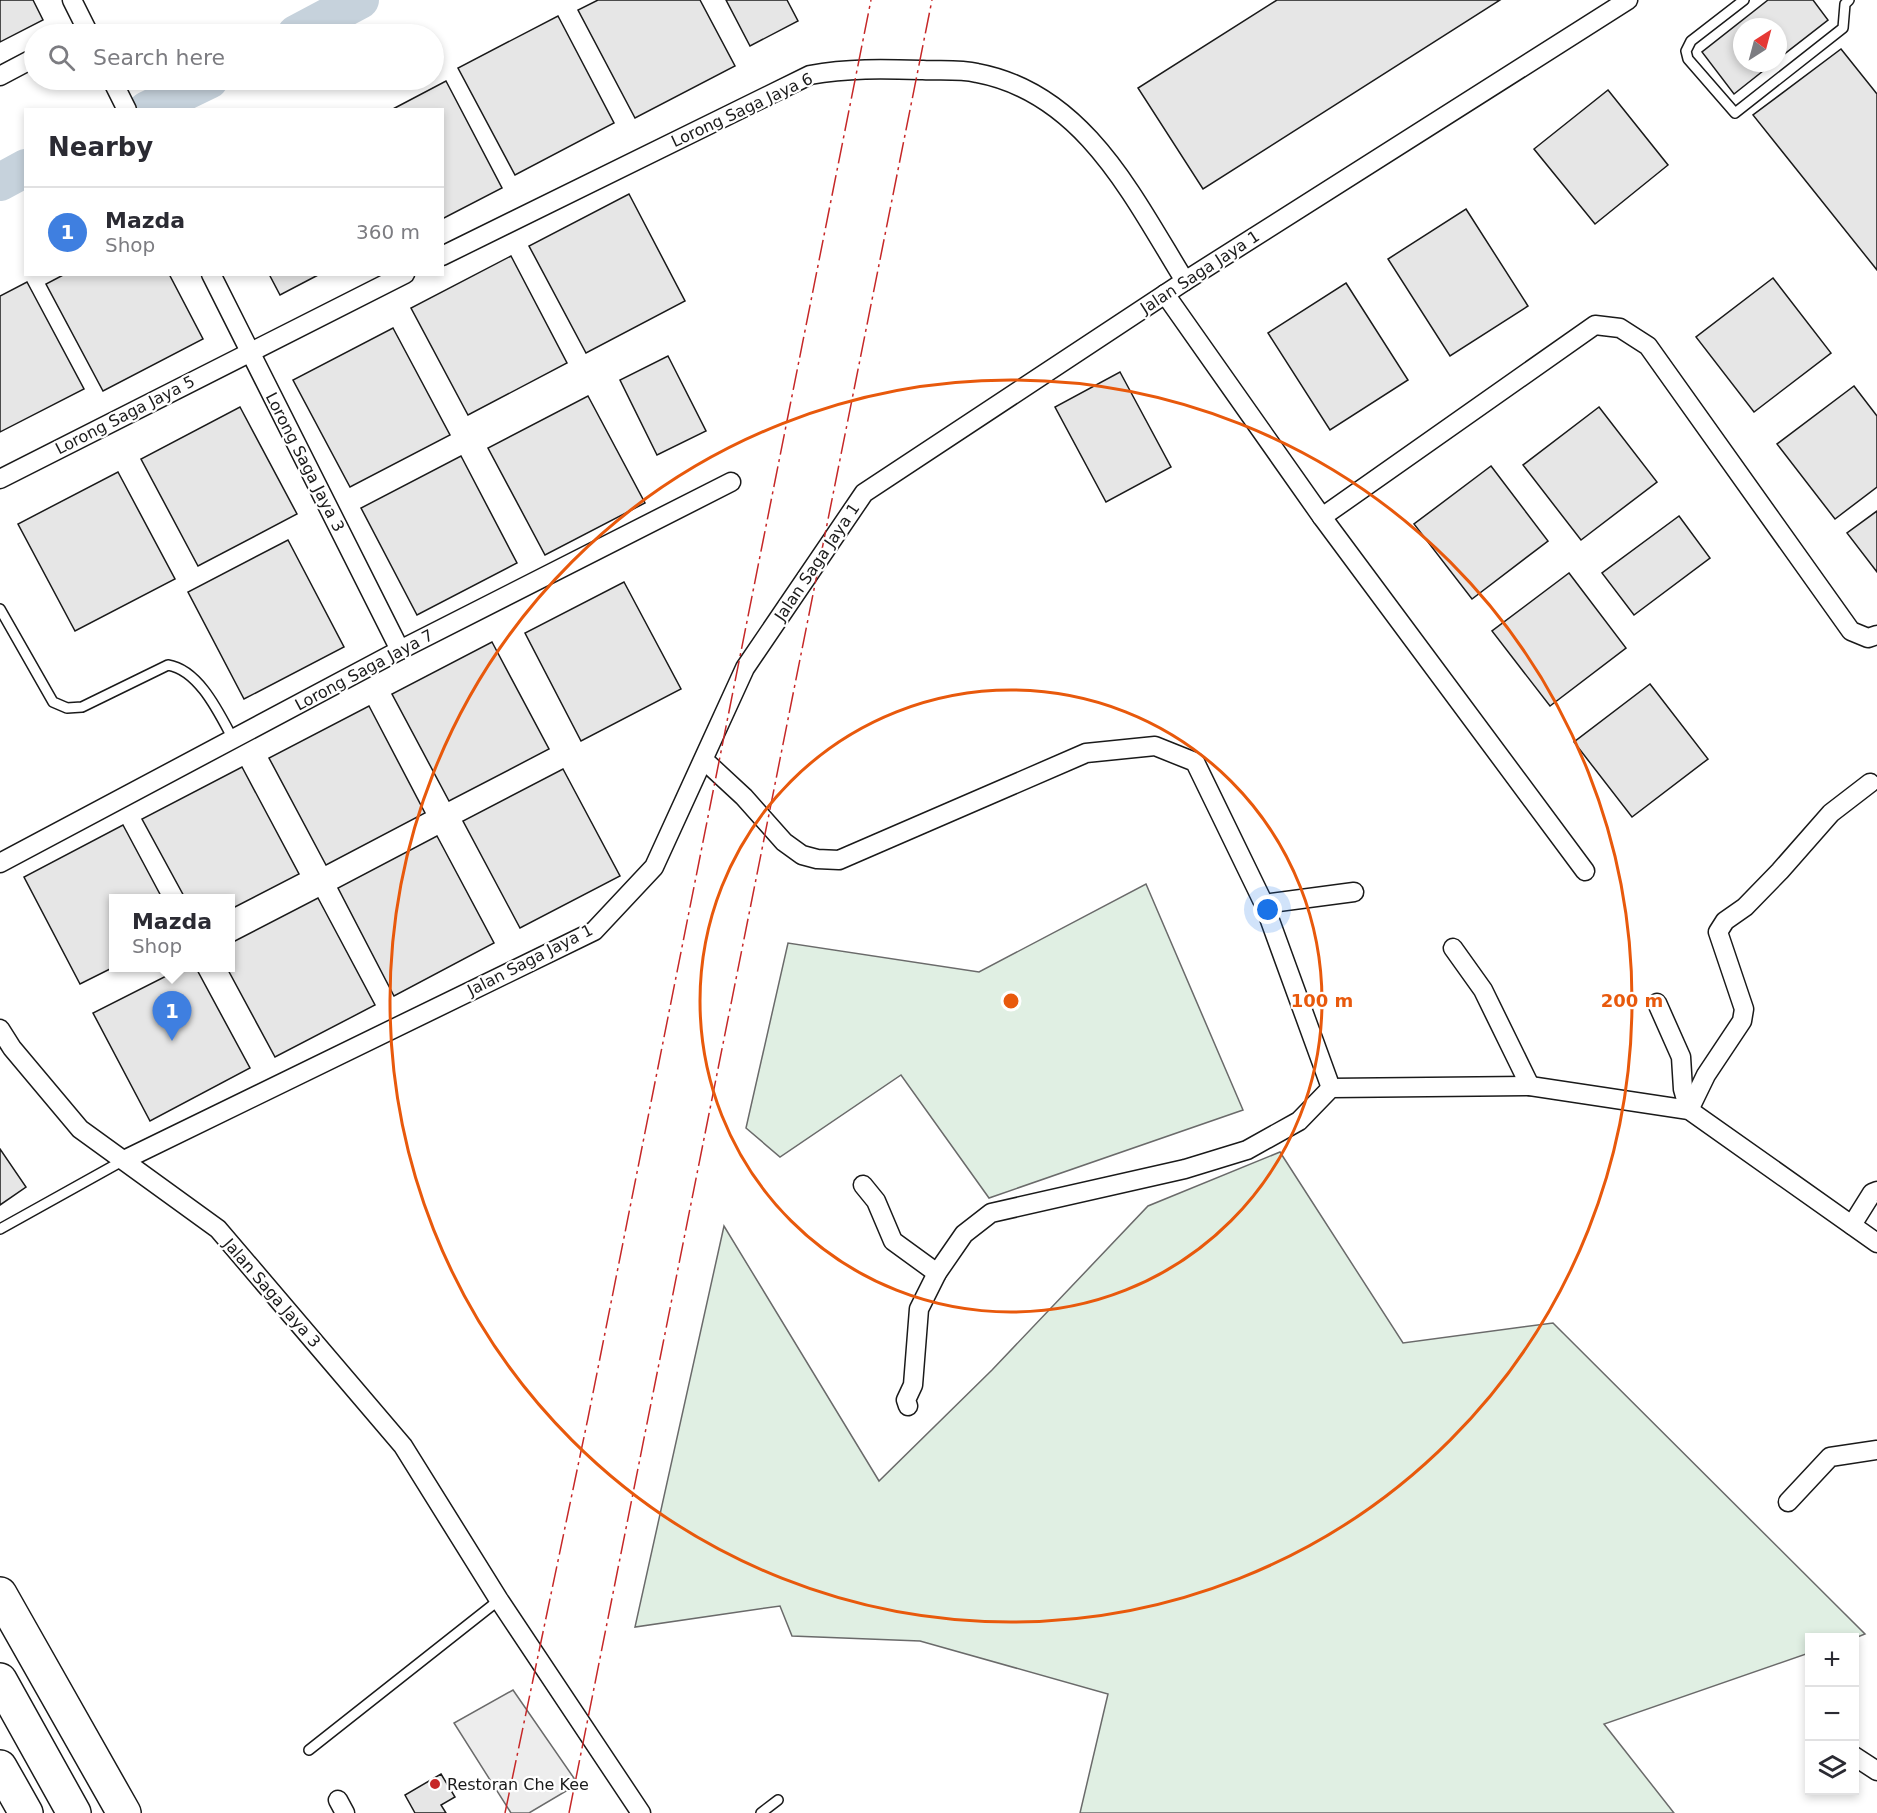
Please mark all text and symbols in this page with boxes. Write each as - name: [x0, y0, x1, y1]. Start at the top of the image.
- north arrow: [1733, 18, 1787, 72]
- search box: [24, 24, 444, 90]
- icon: search: [45, 41, 78, 74]
- text: Search here: [93, 45, 225, 70]
- street label: Lorong Saga Jaya 6: [668, 69, 816, 151]
- text: Nearby: [48, 132, 153, 162]
- text: Mazda: [105, 208, 185, 233]
- text: 1: [61, 220, 74, 244]
- text: 360 m: [356, 220, 420, 244]
- street label: Jalan Saga Jaya 1: [1136, 226, 1263, 318]
- text: Shop: [105, 233, 155, 257]
- street label: Lorong Saga Jaya 5: [52, 372, 198, 458]
- street label: Lorong Saga Jaya 3: [262, 389, 348, 535]
- street label: Jalan Saga Jaya 1: [770, 499, 863, 625]
- street label: Lorong Saga Jaya 7: [292, 625, 436, 715]
- popup: [109, 894, 235, 972]
- your location: [1253, 895, 1282, 924]
- text: Mazda: [132, 909, 212, 934]
- street label: Jalan Saga Jaya 1: [463, 920, 596, 1000]
- text: Shop: [132, 934, 182, 958]
- text: 100 m: [1291, 990, 1353, 1011]
- text: 200 m: [1601, 990, 1663, 1011]
- centre of rings: [1001, 991, 1021, 1011]
- pin: 1: [152, 992, 192, 1041]
- street label: Jalan Saga Jaya 3: [219, 1234, 324, 1351]
- map controls: [1805, 1633, 1859, 1795]
- button: +: [1805, 1633, 1859, 1687]
- button: −: [1805, 1687, 1859, 1741]
- button: layers: [1805, 1741, 1859, 1795]
- place label: Restoran Che Kee: [447, 1775, 589, 1794]
- marker: Restoran Che Kee: [428, 1777, 442, 1791]

